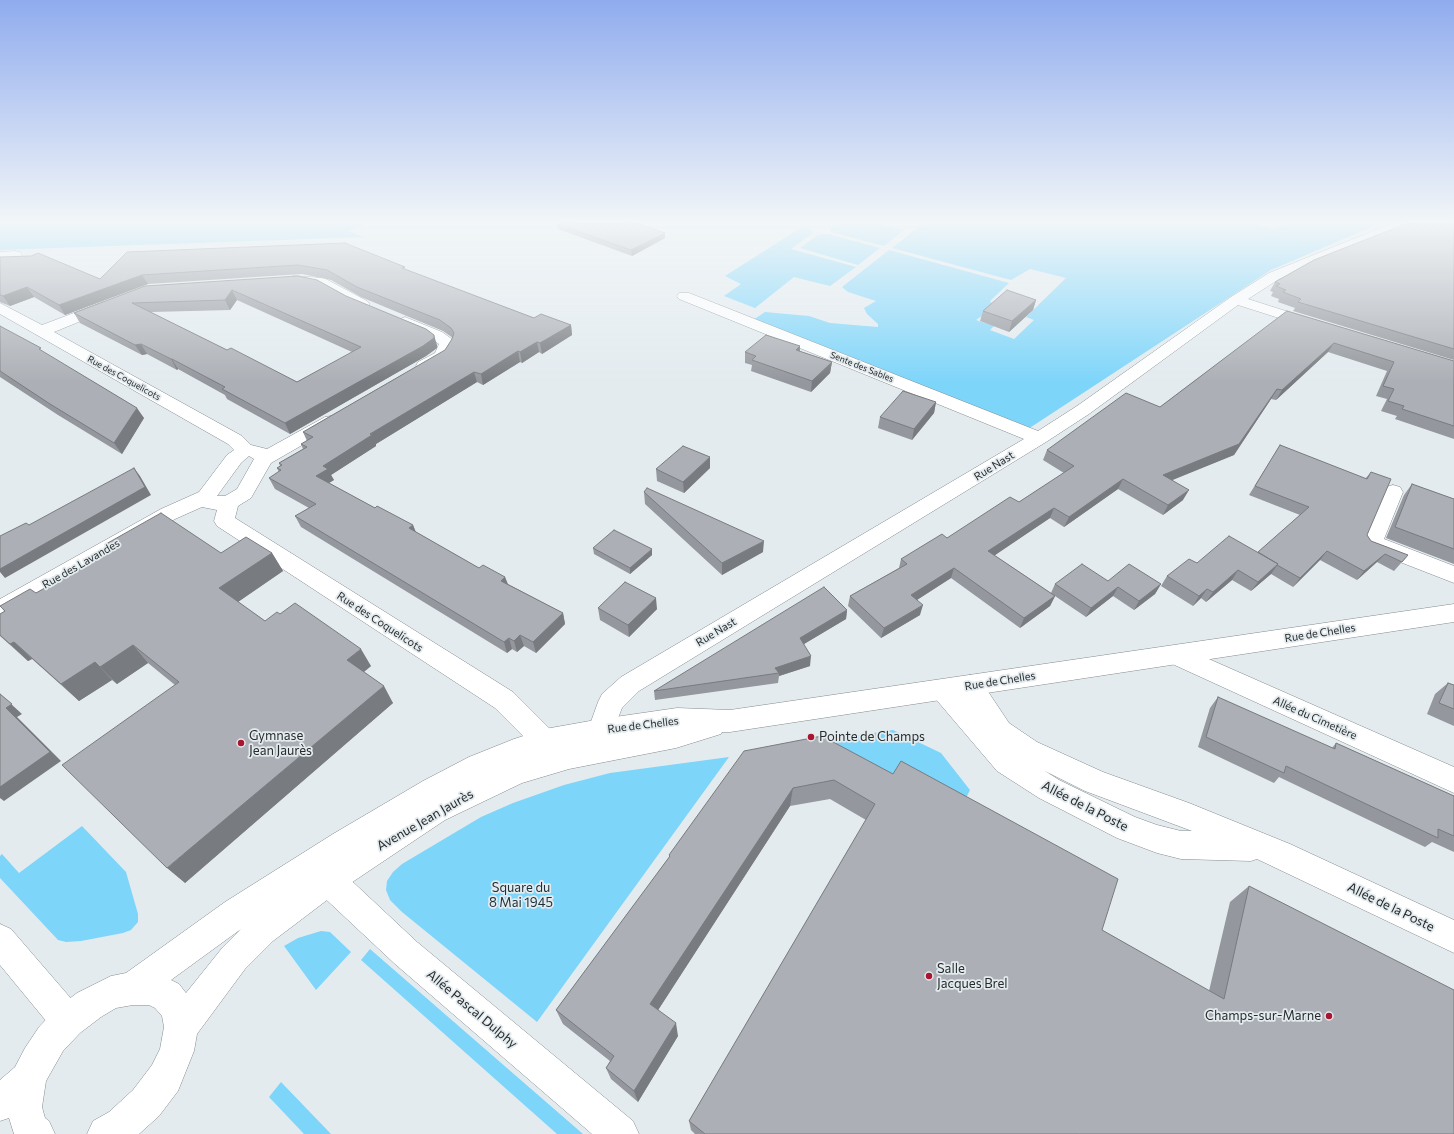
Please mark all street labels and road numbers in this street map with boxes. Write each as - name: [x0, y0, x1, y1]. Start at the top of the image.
- street label: Sente des Sables: [829, 349, 895, 385]
- street label: Rue des Coquelicots: [86, 353, 162, 403]
- street label: Rue Nast: [971, 449, 1017, 483]
- street label: Rue des Lavandes: [40, 536, 122, 592]
- street label: Rue des Coquelicots: [334, 589, 426, 655]
- street label: Rue Nast: [693, 615, 739, 649]
- street label: Rue de Chelles: [1284, 621, 1356, 645]
- street label: Rue de Chelles: [964, 669, 1036, 693]
- street label: Allée du Cimetière: [1271, 694, 1359, 742]
- street label: Rue de Chelles: [607, 714, 679, 736]
- street label: Allée de la Poste: [1039, 778, 1131, 834]
- street label: Avenue Jean Jaurès: [374, 786, 476, 854]
- street label: Allée de la Poste: [1345, 879, 1437, 935]
- street label: Allée Pascal Dulphy: [424, 967, 520, 1051]

